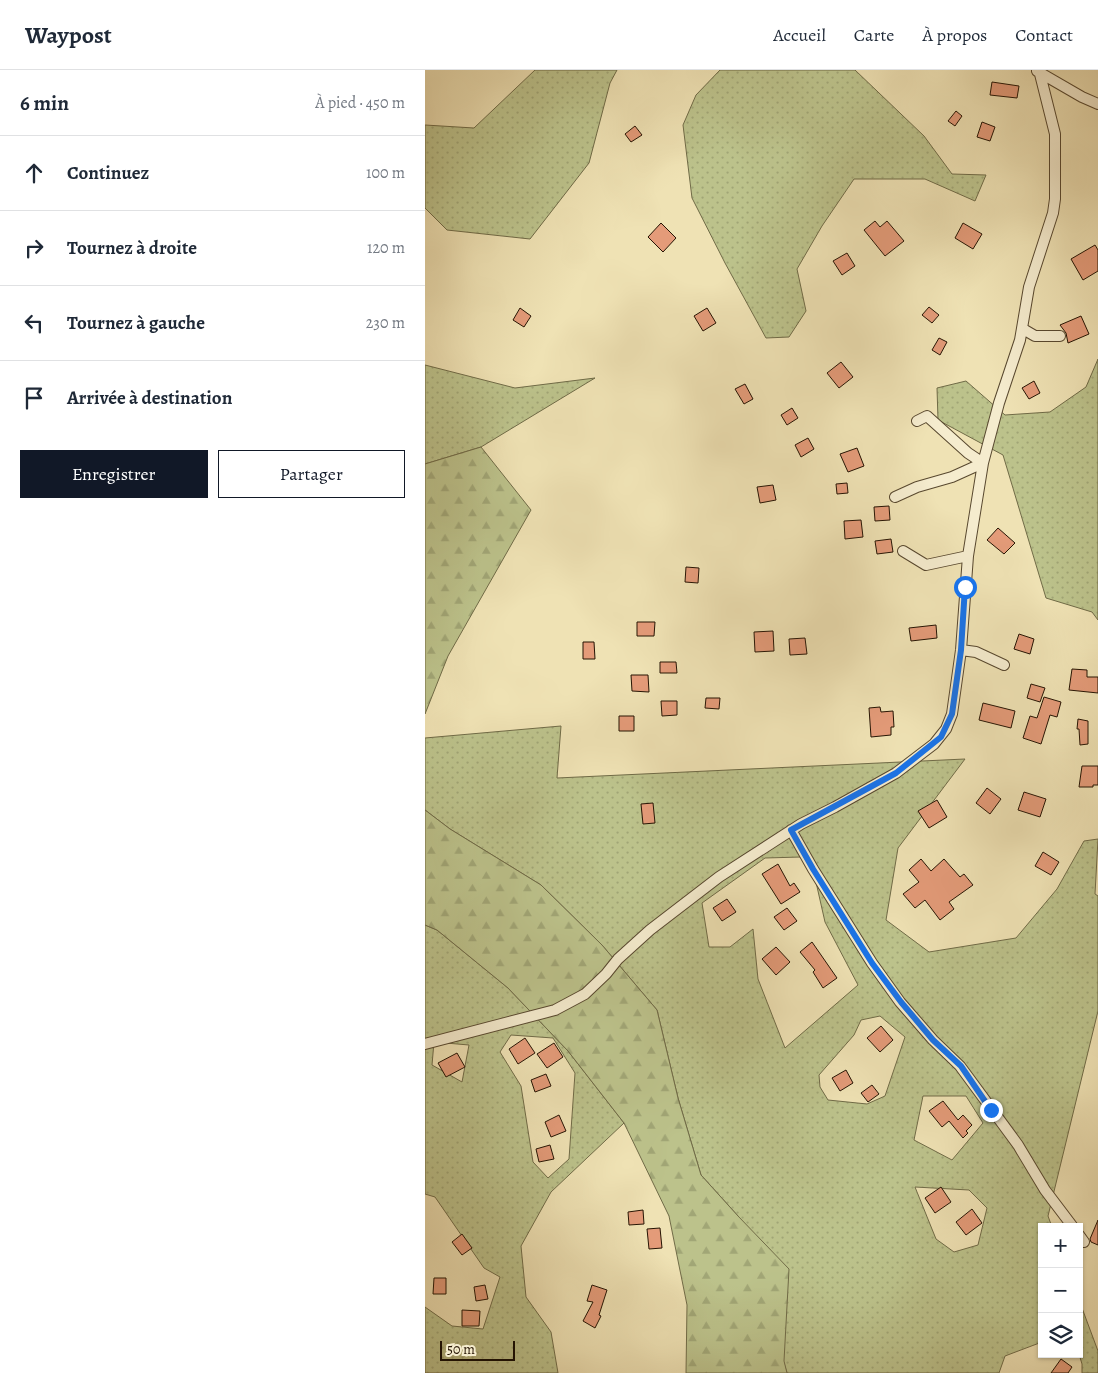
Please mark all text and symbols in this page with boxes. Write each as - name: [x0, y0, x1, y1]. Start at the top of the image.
- text: Waypost: [25, 19, 112, 51]
- text: Accueil: [773, 23, 826, 47]
- text: Carte: [854, 23, 894, 47]
- text: À propos: [922, 23, 987, 47]
- text: Contact: [1015, 23, 1073, 47]
- text: 6 min: [20, 89, 69, 117]
- text: À pied · 450 m: [315, 92, 405, 114]
- icon: ahead: [20, 159, 48, 187]
- text: Continuez: [67, 160, 149, 186]
- text: 100 m: [366, 162, 405, 184]
- icon: right: [20, 234, 48, 262]
- text: Tournez à droite: [67, 235, 197, 261]
- text: 120 m: [367, 237, 405, 259]
- icon: left: [20, 309, 48, 337]
- text: Tournez à gauche: [67, 310, 205, 336]
- text: 230 m: [366, 312, 405, 334]
- icon: arrive: [20, 384, 48, 412]
- text: Arrivée à destination: [67, 385, 232, 411]
- button: Enregistrer: [20, 450, 208, 498]
- button: Partager: [218, 450, 405, 498]
- route start: [954, 576, 977, 599]
- route end: [980, 1099, 1003, 1122]
- map controls: [1038, 1223, 1083, 1358]
- button: +: [1038, 1223, 1083, 1268]
- button: −: [1038, 1268, 1083, 1313]
- button: layers: [1038, 1313, 1083, 1358]
- scale bar: [440, 1338, 515, 1361]
- text: 50 m: [447, 1340, 475, 1359]

